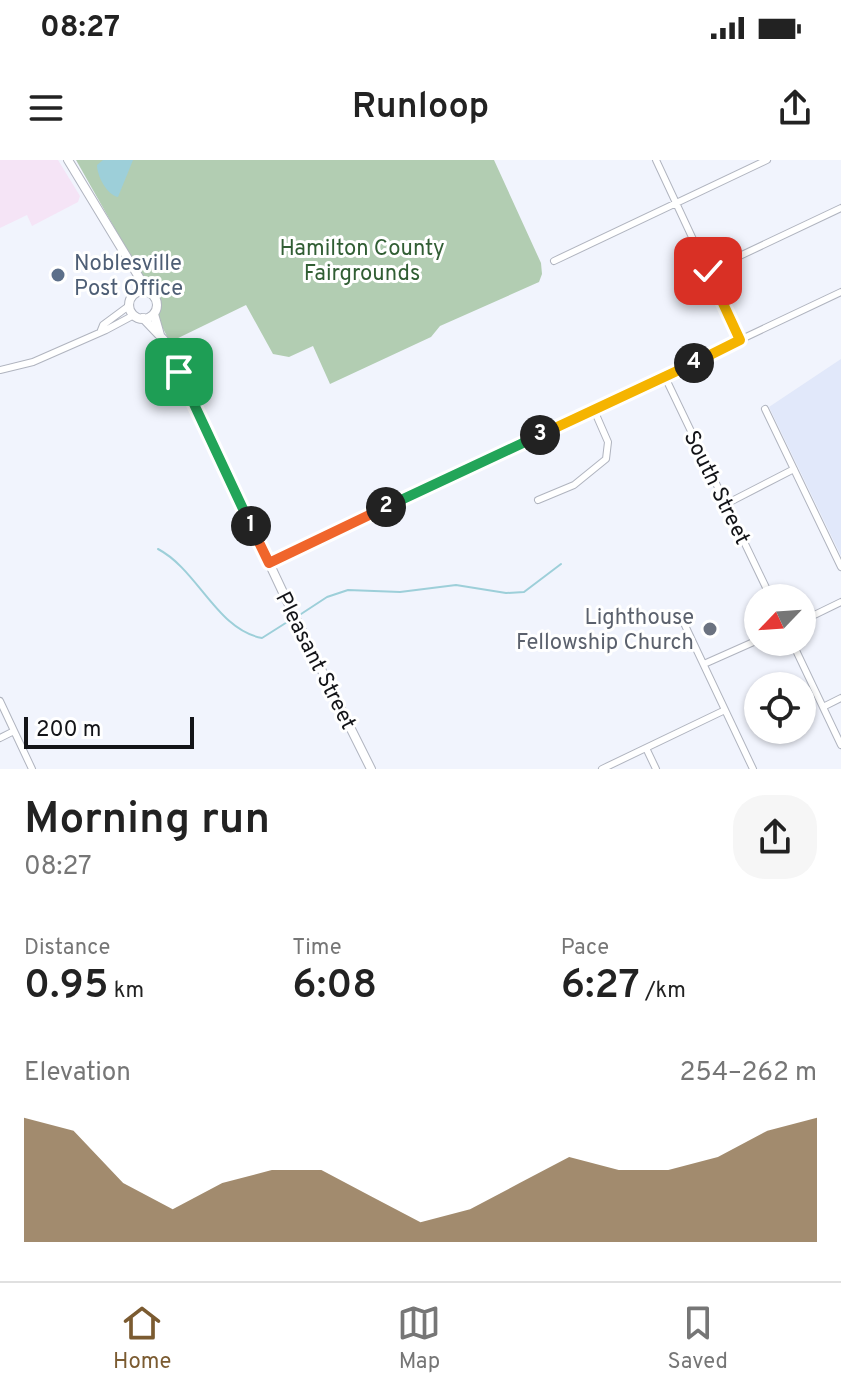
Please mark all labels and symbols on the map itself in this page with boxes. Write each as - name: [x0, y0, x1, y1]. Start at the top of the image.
- park label: Hamilton County Fairgrounds: [279, 236, 445, 288]
- pin: [674, 237, 742, 305]
- place label: Noblesville Post Office: [74, 251, 183, 303]
- marker: Noblesville Post Office: [49, 266, 67, 284]
- pin: [145, 338, 213, 406]
- pin: 4: [674, 343, 714, 383]
- pin: 3: [520, 415, 560, 455]
- street label: South Street: [677, 427, 755, 549]
- pin: 2: [366, 487, 406, 527]
- pin: 1: [231, 506, 271, 546]
- north arrow: [744, 584, 816, 656]
- street label: Pleasant Street: [268, 588, 361, 735]
- place label: Lighthouse Fellowship Church: [516, 605, 694, 657]
- marker: Lighthouse Fellowship Church: [701, 620, 719, 638]
- scale bar: [24, 713, 194, 749]

